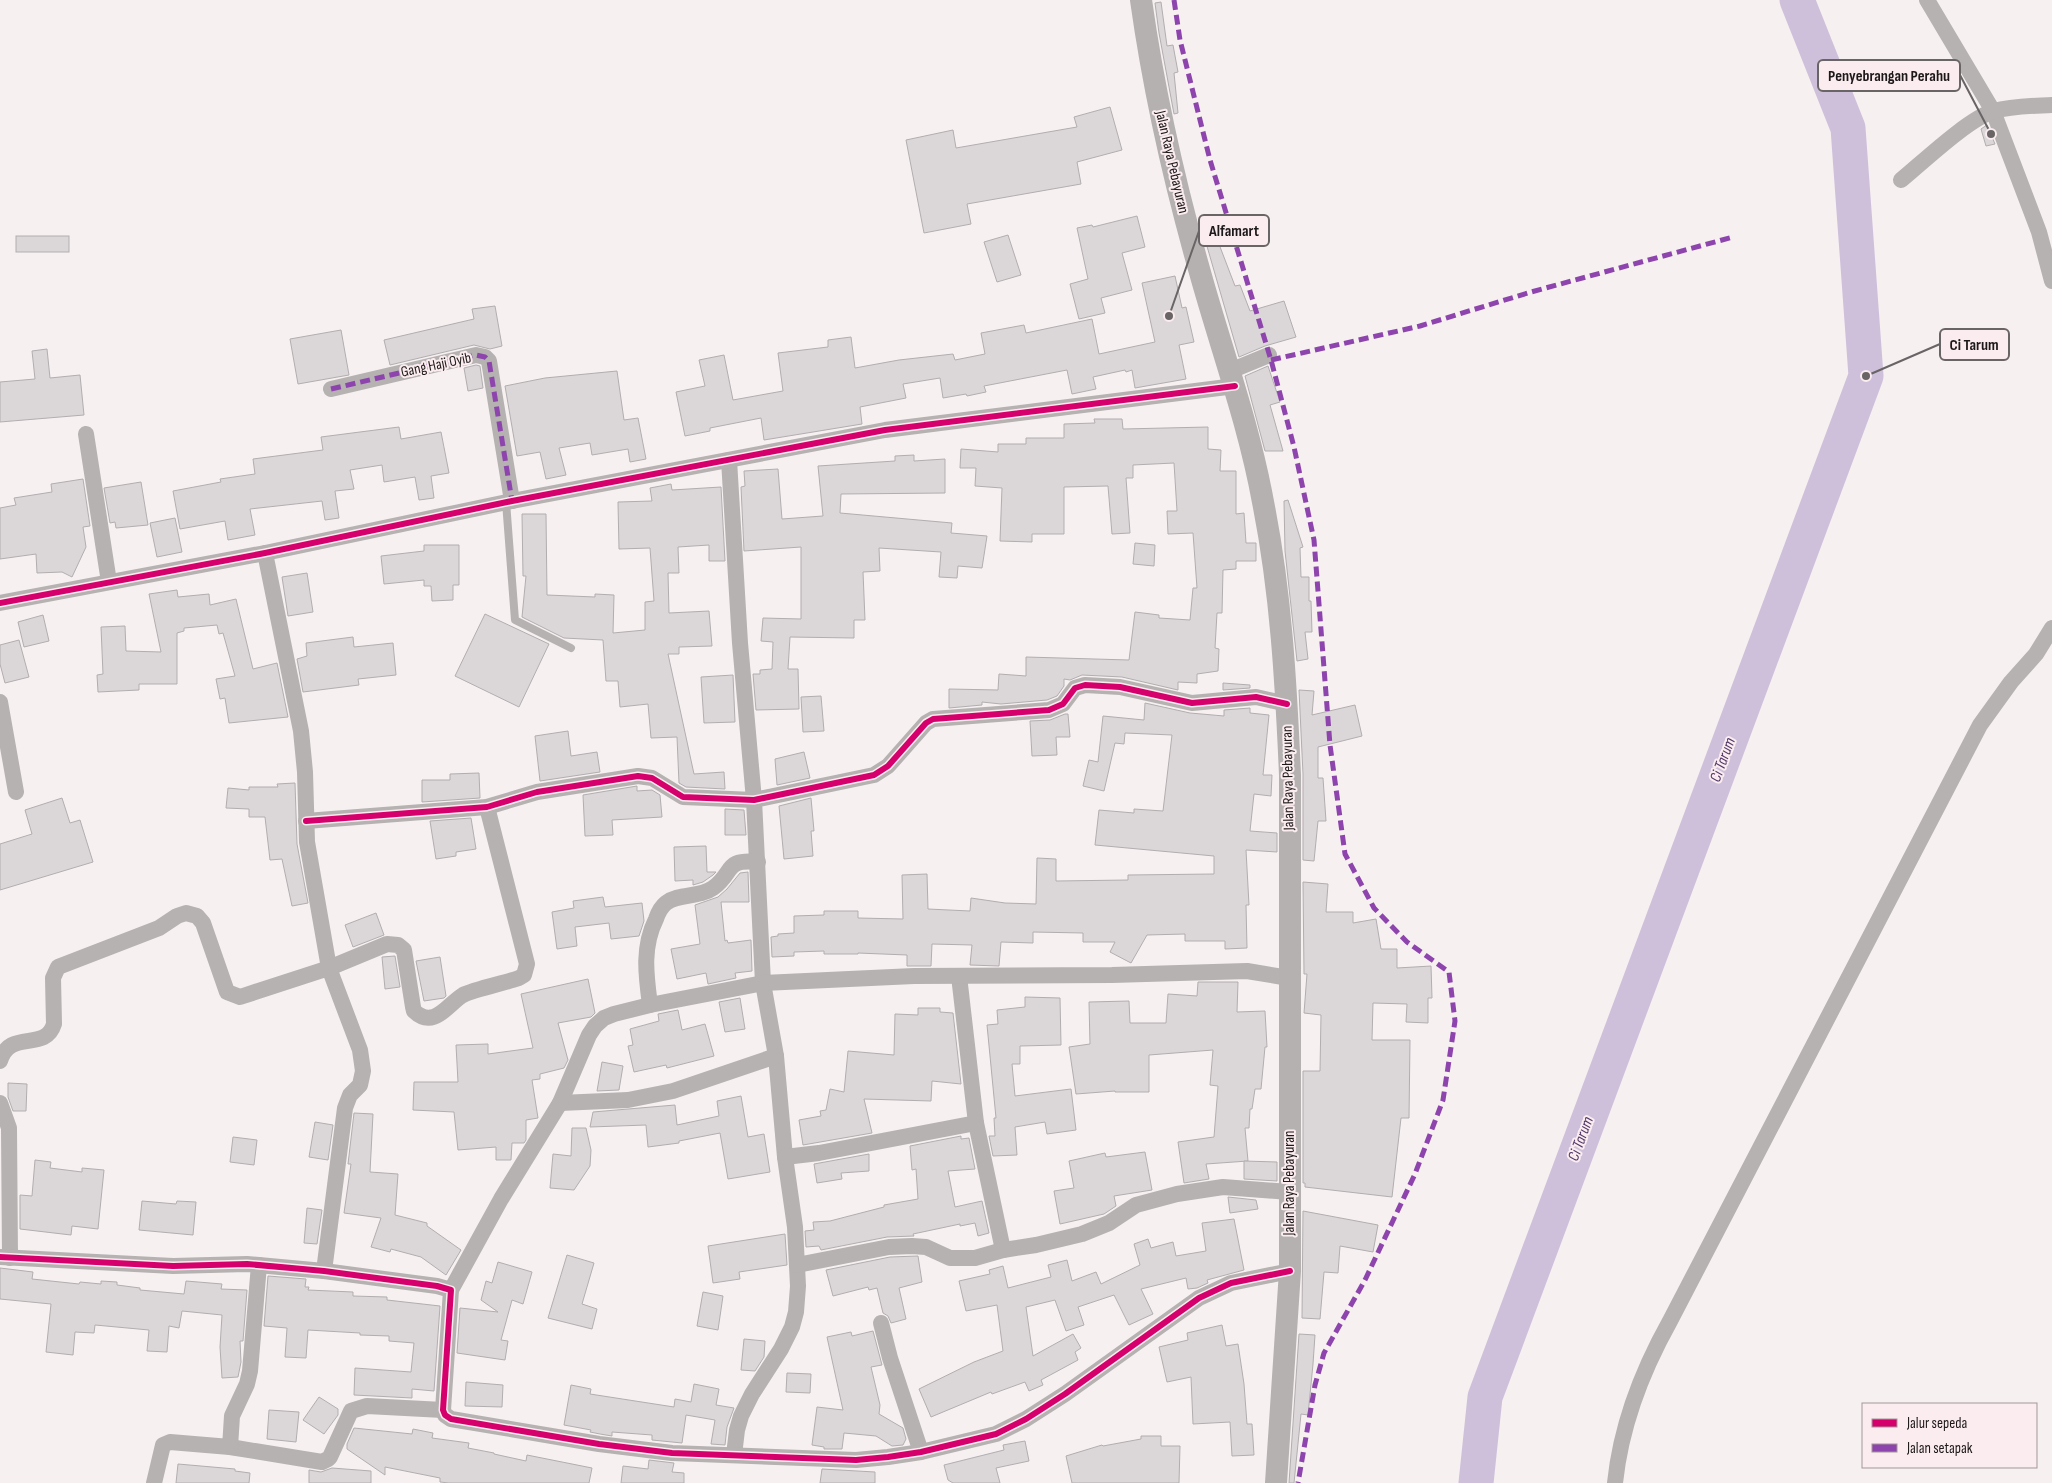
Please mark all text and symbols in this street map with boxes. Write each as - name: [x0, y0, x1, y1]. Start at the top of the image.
- callout: Penyebrangan Perahu: [1818, 60, 1960, 91]
- text: Penyebrangan Perahu: [1828, 67, 1950, 86]
- street label: Jalan Raya Pebayuran: [1151, 108, 1193, 215]
- callout: Alfamart: [1199, 215, 1269, 246]
- text: Alfamart: [1208, 222, 1259, 241]
- callout: Ci Tarum: [1940, 329, 2009, 360]
- text: Ci Tarum: [1949, 336, 1999, 355]
- street label: Gang Haji Oyib: [399, 348, 473, 382]
- street label: Jalan Raya Pebayuran: [1278, 725, 1298, 832]
- water label: Ci Tarum: [1706, 735, 1740, 785]
- water label: Ci Tarum: [1564, 1114, 1598, 1164]
- street label: Jalan Raya Pebayuran: [1280, 1131, 1299, 1236]
- legend: [1862, 1403, 2037, 1468]
- text: Jalur sepeda: [1906, 1414, 1968, 1433]
- text: Jalan setapak: [1906, 1439, 1973, 1458]

